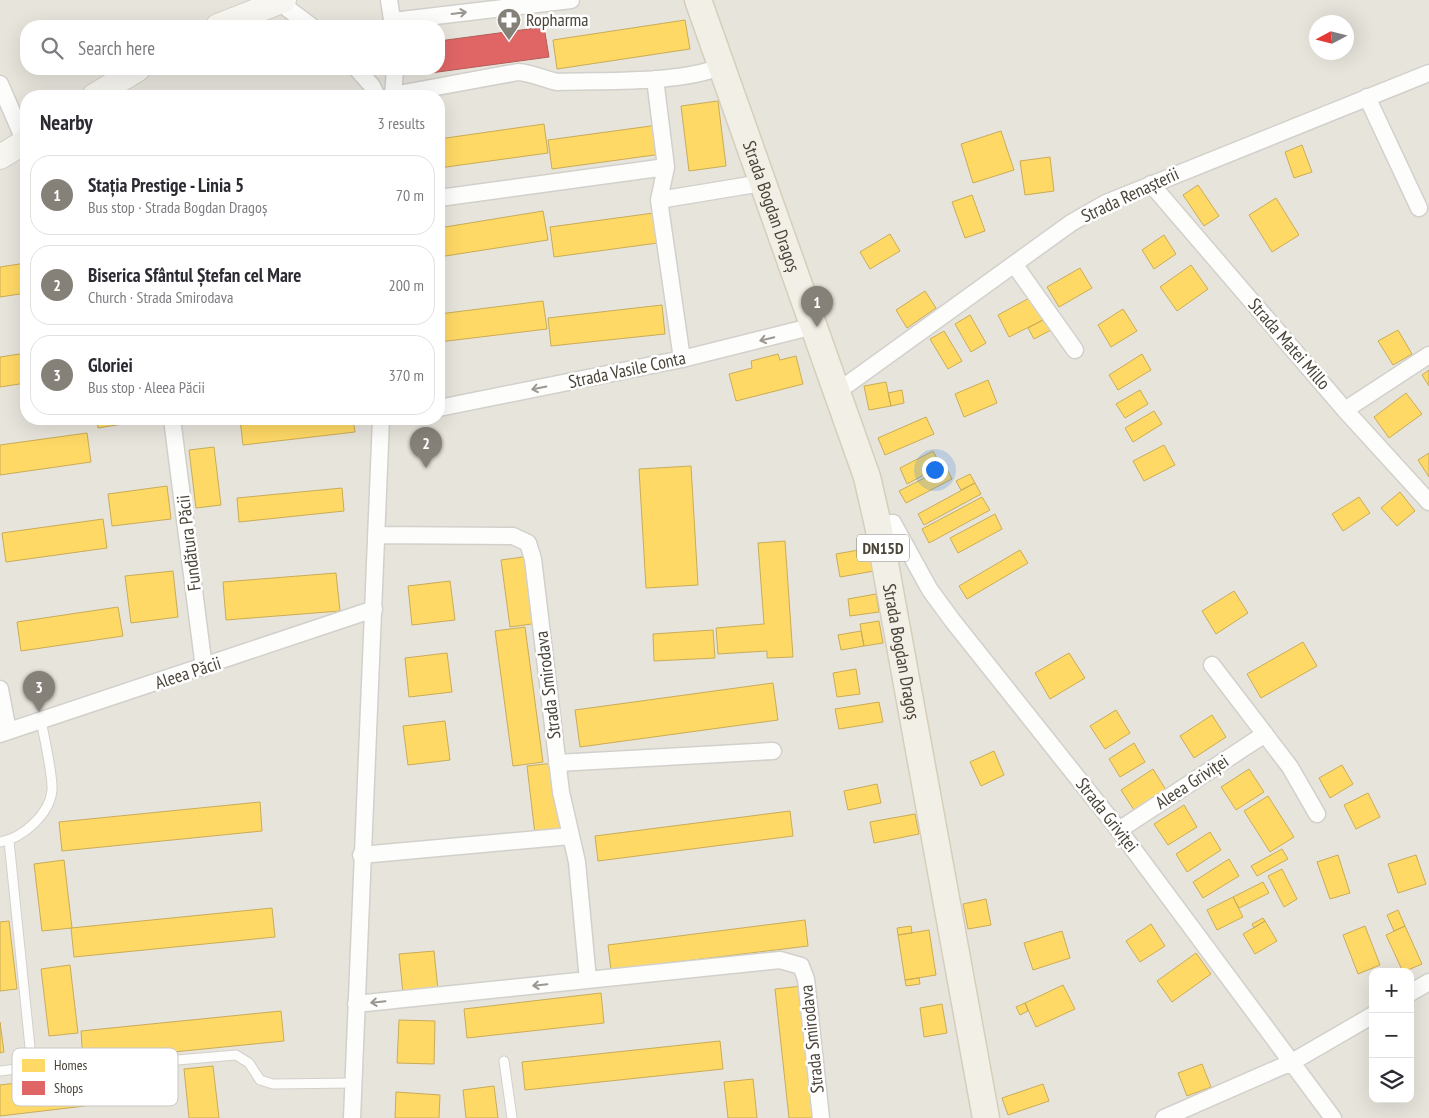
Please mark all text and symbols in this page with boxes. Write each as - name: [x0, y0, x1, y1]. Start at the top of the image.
- pharmacy icon: Ropharma: [496, 7, 522, 41]
- one-way arrow: [450, 8, 466, 18]
- place label: Ropharma: [526, 8, 589, 31]
- north arrow: [1309, 15, 1354, 60]
- search box: [20, 20, 445, 75]
- icon: search: [38, 34, 66, 62]
- text: Search here: [78, 36, 155, 60]
- text: Nearby: [40, 109, 93, 136]
- text: 3 results: [378, 113, 425, 133]
- street label: Strada Bogdan Dragoș: [738, 138, 805, 275]
- street label: Strada Renașterii: [1077, 162, 1182, 227]
- text: Stația Prestige - Linia 5: [88, 173, 244, 197]
- text: 1: [53, 185, 61, 205]
- text: 70 m: [396, 185, 424, 205]
- text: Bus stop · Strada Bogdan Dragoș: [88, 197, 267, 217]
- text: Biserica Sfântul Ștefan cel Mare: [88, 263, 301, 287]
- text: 2: [53, 275, 61, 295]
- text: 200 m: [389, 275, 424, 295]
- pin: 1: [801, 286, 833, 327]
- text: Church · Strada Smirodava: [88, 287, 233, 307]
- street label: Strada Matei Millo: [1243, 293, 1336, 394]
- one-way arrow: [759, 334, 775, 344]
- street label: Strada Vasile Conta: [566, 346, 687, 393]
- text: Gloriei: [88, 353, 133, 377]
- text: 3: [53, 365, 61, 385]
- text: 370 m: [389, 365, 424, 385]
- text: Bus stop · Aleea Păcii: [88, 377, 205, 397]
- one-way arrow: [532, 383, 548, 393]
- pin: 2: [410, 427, 442, 468]
- your location: [922, 457, 948, 483]
- street label: Fundătura Păcii: [171, 494, 206, 592]
- road number: DN15D: [857, 534, 909, 562]
- street label: Strada Bogdan Dragoș: [878, 582, 925, 721]
- street label: Strada Smirodava: [529, 630, 566, 740]
- street label: Aleea Păcii: [152, 651, 224, 694]
- pin: 3: [23, 671, 55, 712]
- street label: Aleea Griviței: [1151, 749, 1233, 814]
- street label: Strada Griviței: [1071, 773, 1144, 857]
- map controls: [1369, 968, 1414, 1103]
- button: +: [1369, 968, 1414, 1013]
- one-way arrow: [532, 980, 548, 990]
- street label: Strada Smirodava: [794, 984, 829, 1094]
- one-way arrow: [370, 997, 386, 1007]
- button: −: [1369, 1013, 1414, 1058]
- legend: [12, 1048, 178, 1106]
- text: Homes: [54, 1056, 87, 1074]
- button: layers: [1369, 1058, 1414, 1103]
- text: Shops: [54, 1079, 83, 1097]

